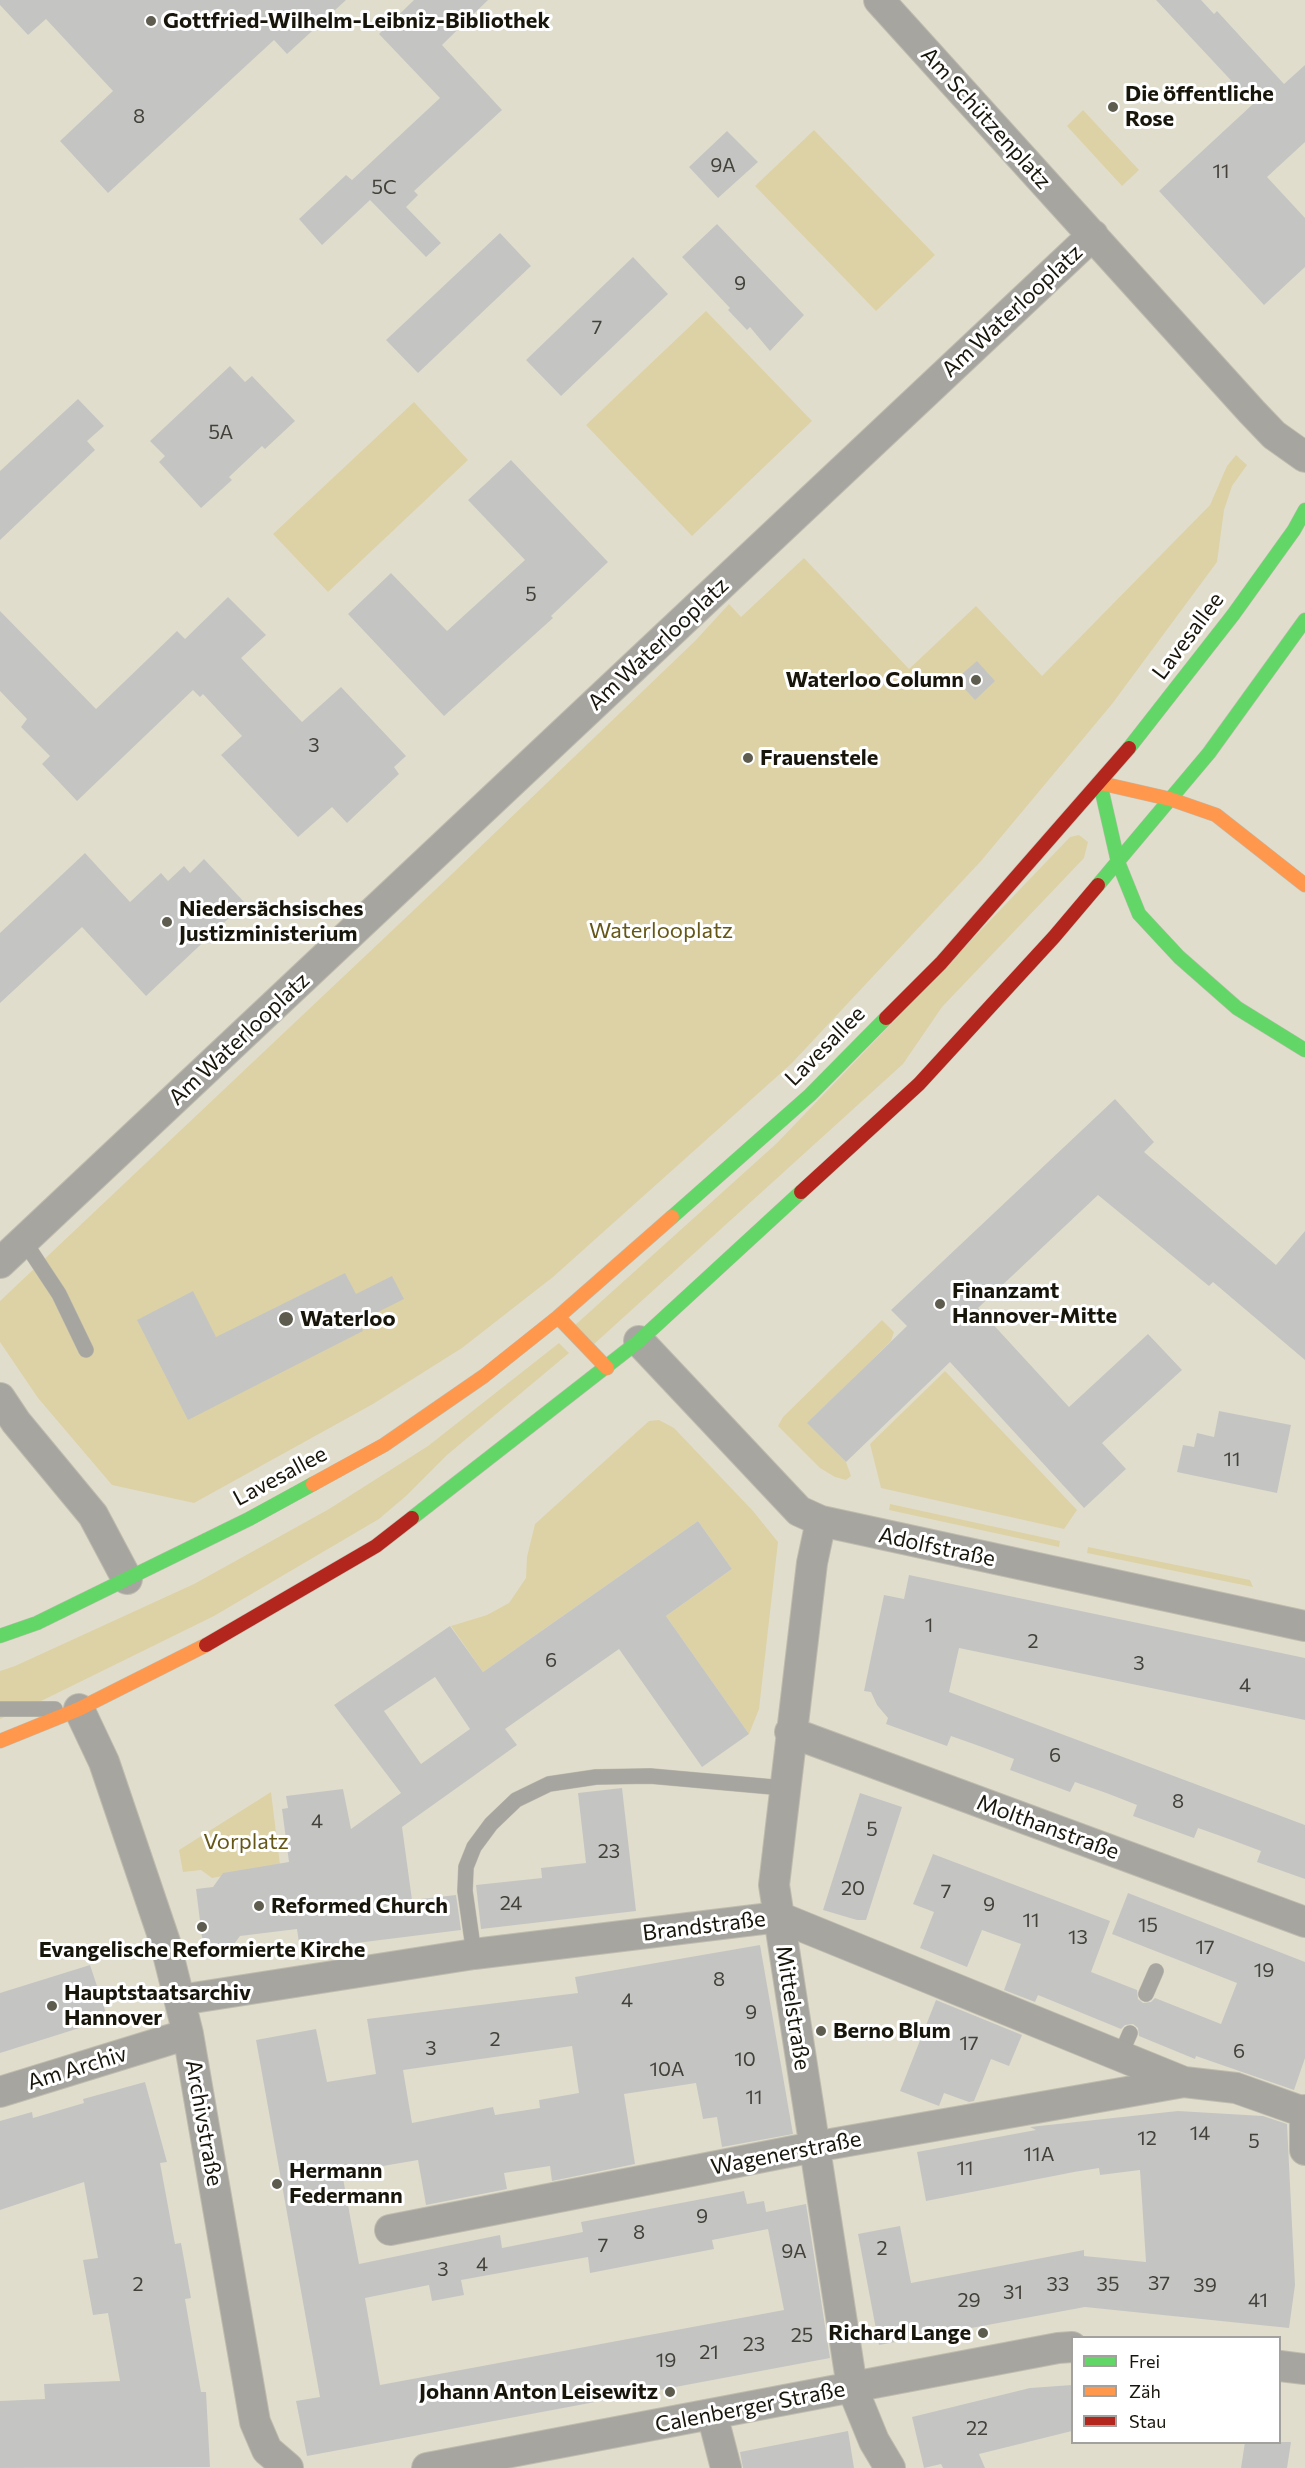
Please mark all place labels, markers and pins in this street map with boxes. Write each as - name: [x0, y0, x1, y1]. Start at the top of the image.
- place label: Gottfried-Wilhelm-Leibniz-Bibliothek: [163, 8, 550, 34]
- marker: Gottfried-Wilhelm-Leibniz-Bibliothek: [144, 14, 158, 28]
- place label: Die öffentliche Rose: [1125, 81, 1274, 132]
- marker: Die öffentliche Rose: [1106, 100, 1120, 114]
- place label: Waterloo Column: [786, 667, 964, 693]
- marker: Waterloo Column: [969, 673, 983, 687]
- place label: Frauenstele: [760, 745, 878, 771]
- marker: Frauenstele: [741, 751, 755, 765]
- place label: Niedersächsisches Justizministerium: [179, 896, 363, 948]
- marker: Niedersächsisches Justizministerium: [160, 915, 174, 929]
- place label: Finanzamt Hannover-Mitte: [952, 1278, 1117, 1330]
- marker: Finanzamt Hannover-Mitte: [933, 1297, 947, 1311]
- place label: Waterloo: [300, 1306, 396, 1332]
- marker: Waterloo: [277, 1310, 295, 1328]
- place label: Reformed Church: [271, 1893, 448, 1919]
- marker: Reformed Church: [252, 1899, 266, 1913]
- marker: Evangelische Reformierte Kirche: [195, 1920, 209, 1934]
- place label: Evangelische Reformierte Kirche: [39, 1937, 365, 1963]
- place label: Hauptstaatsarchiv Hannover: [64, 1980, 251, 2032]
- marker: Hauptstaatsarchiv Hannover: [45, 1999, 59, 2013]
- place label: Berno Blum: [833, 2018, 951, 2044]
- marker: Berno Blum: [814, 2024, 828, 2038]
- place label: Hermann Federmann: [289, 2158, 403, 2210]
- marker: Hermann Federmann: [270, 2177, 284, 2191]
- place label: Richard Lange: [828, 2320, 971, 2346]
- marker: Richard Lange: [976, 2326, 990, 2340]
- place label: Johann Anton Leisewitz: [419, 2379, 658, 2405]
- marker: Johann Anton Leisewitz: [663, 2385, 677, 2399]

